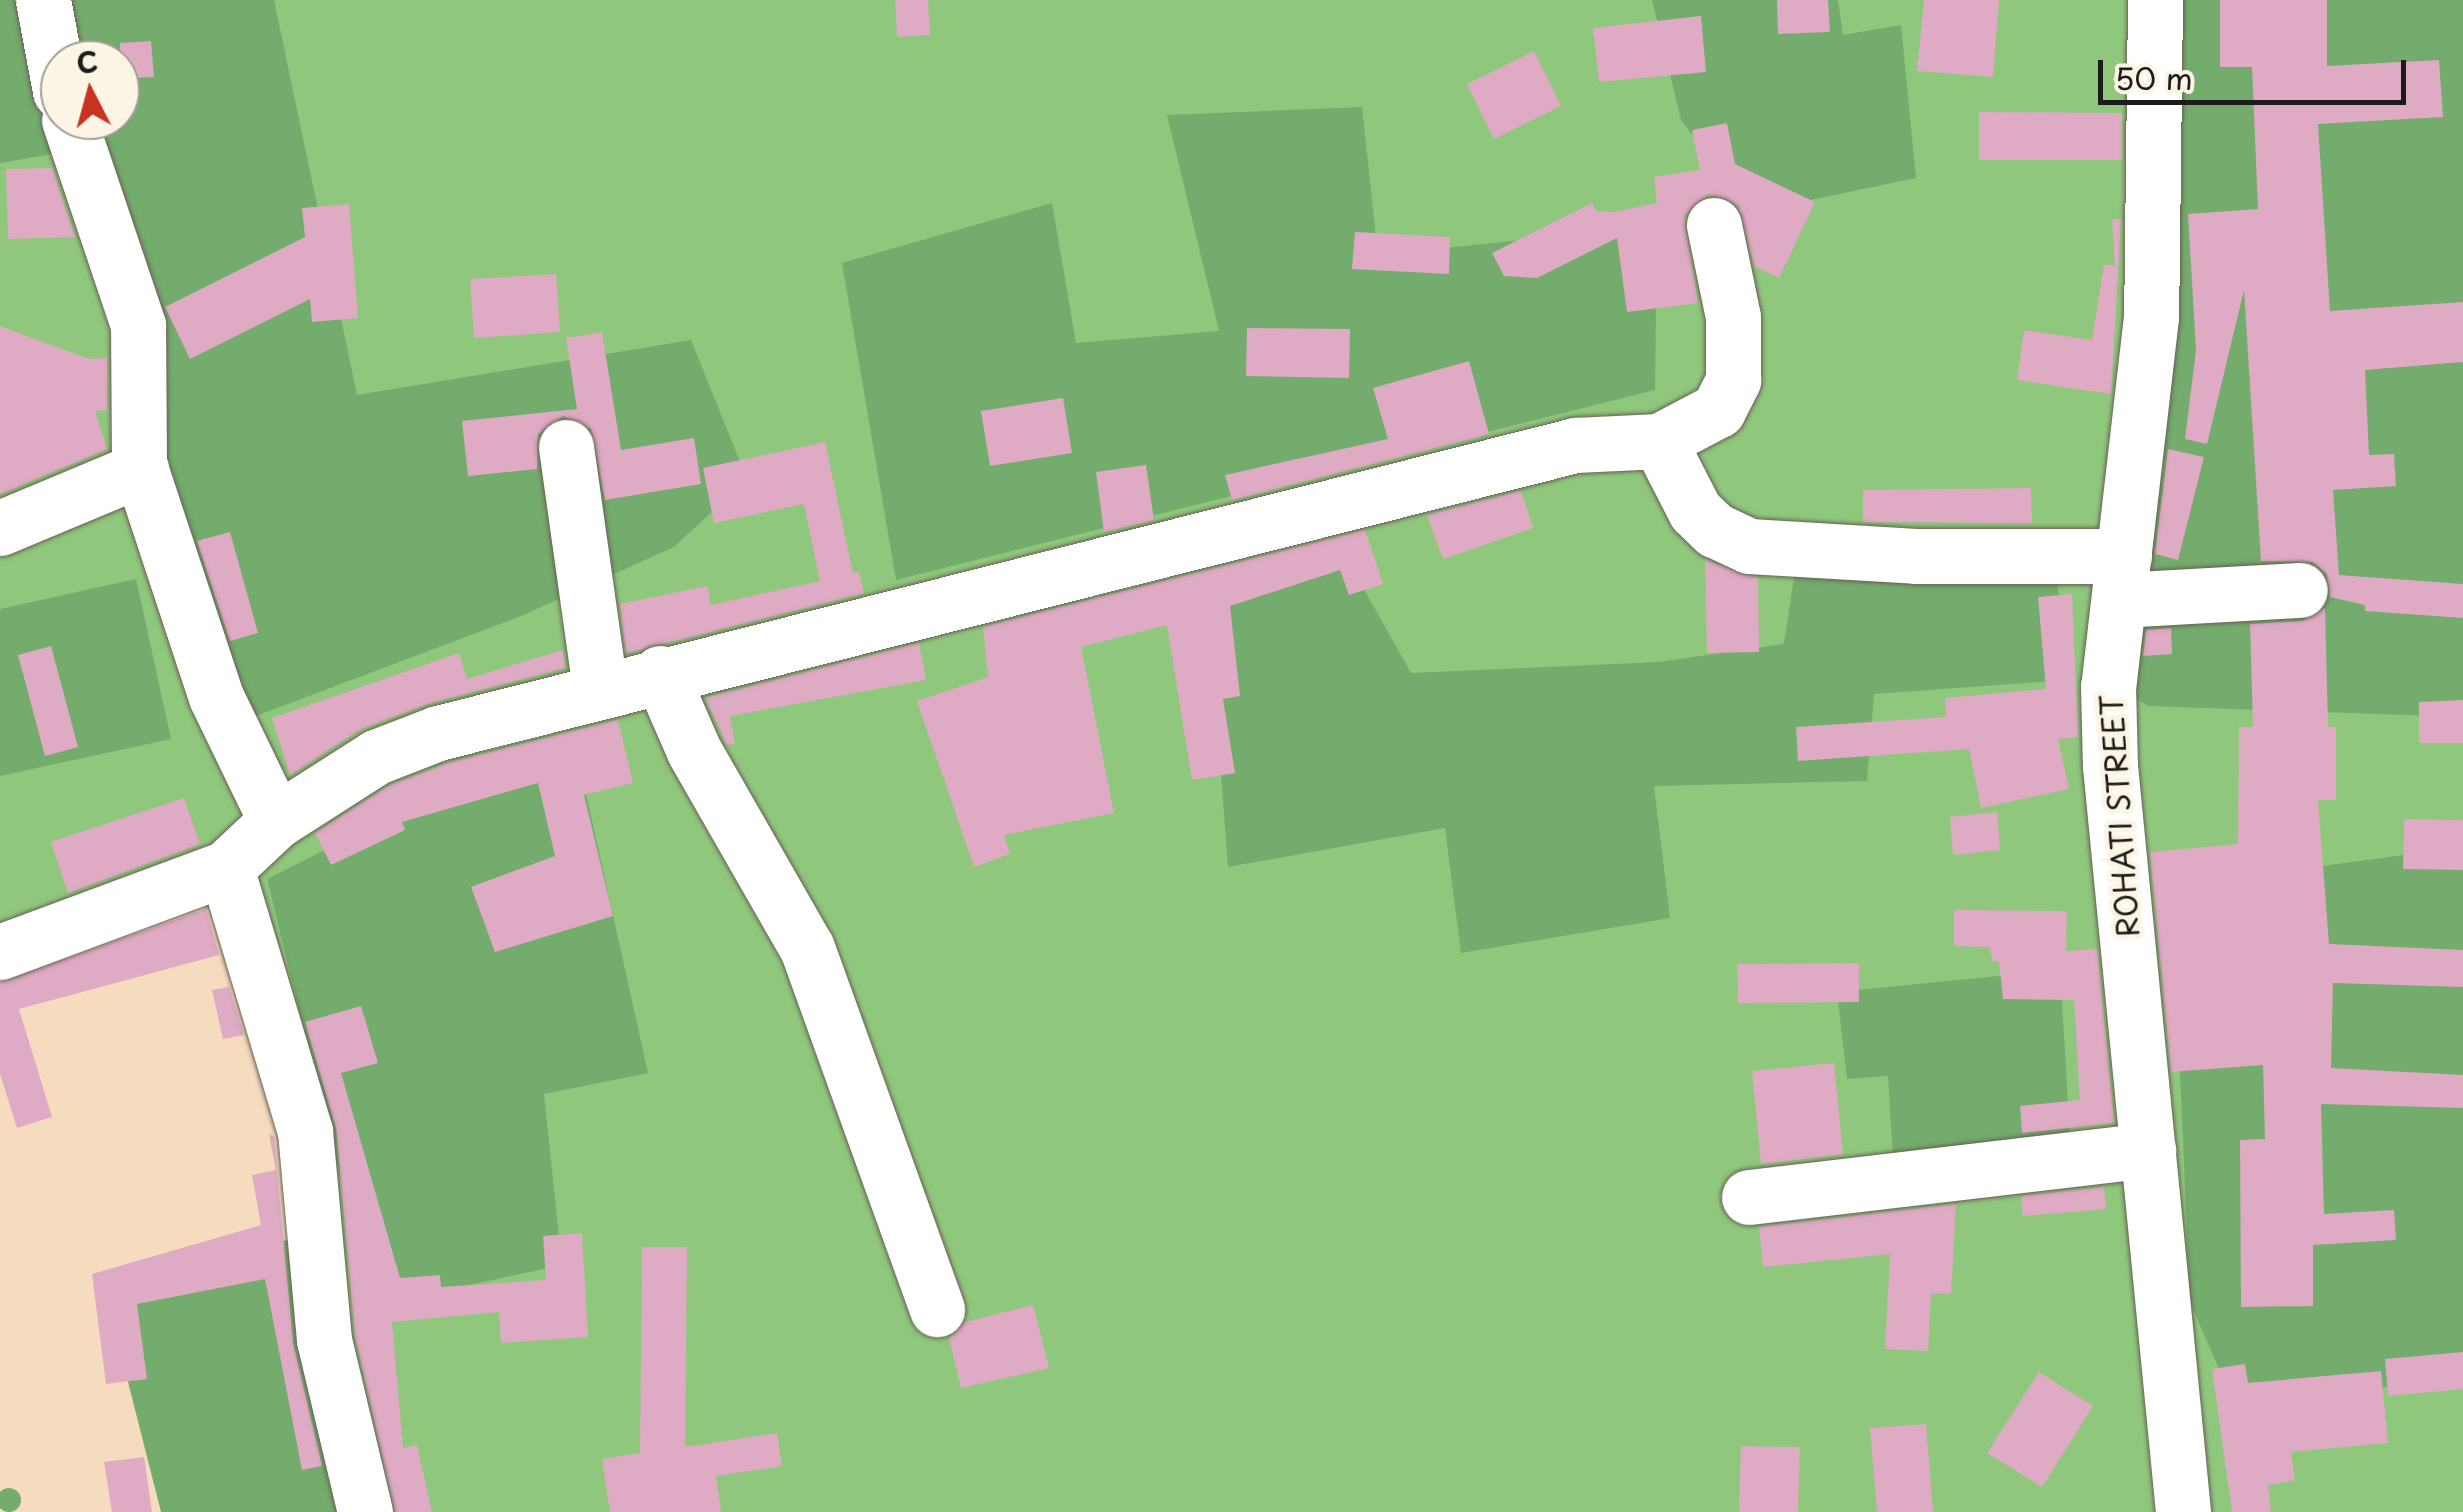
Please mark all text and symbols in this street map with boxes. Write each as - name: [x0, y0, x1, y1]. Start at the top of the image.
- text: С: [74, 39, 100, 84]
- north arrow: [40, 40, 140, 140]
- scale bar: [2103, 40, 2410, 102]
- text: 50 m: [2115, 55, 2193, 100]
- street label: ROHATI STREET: [2092, 692, 2146, 940]

